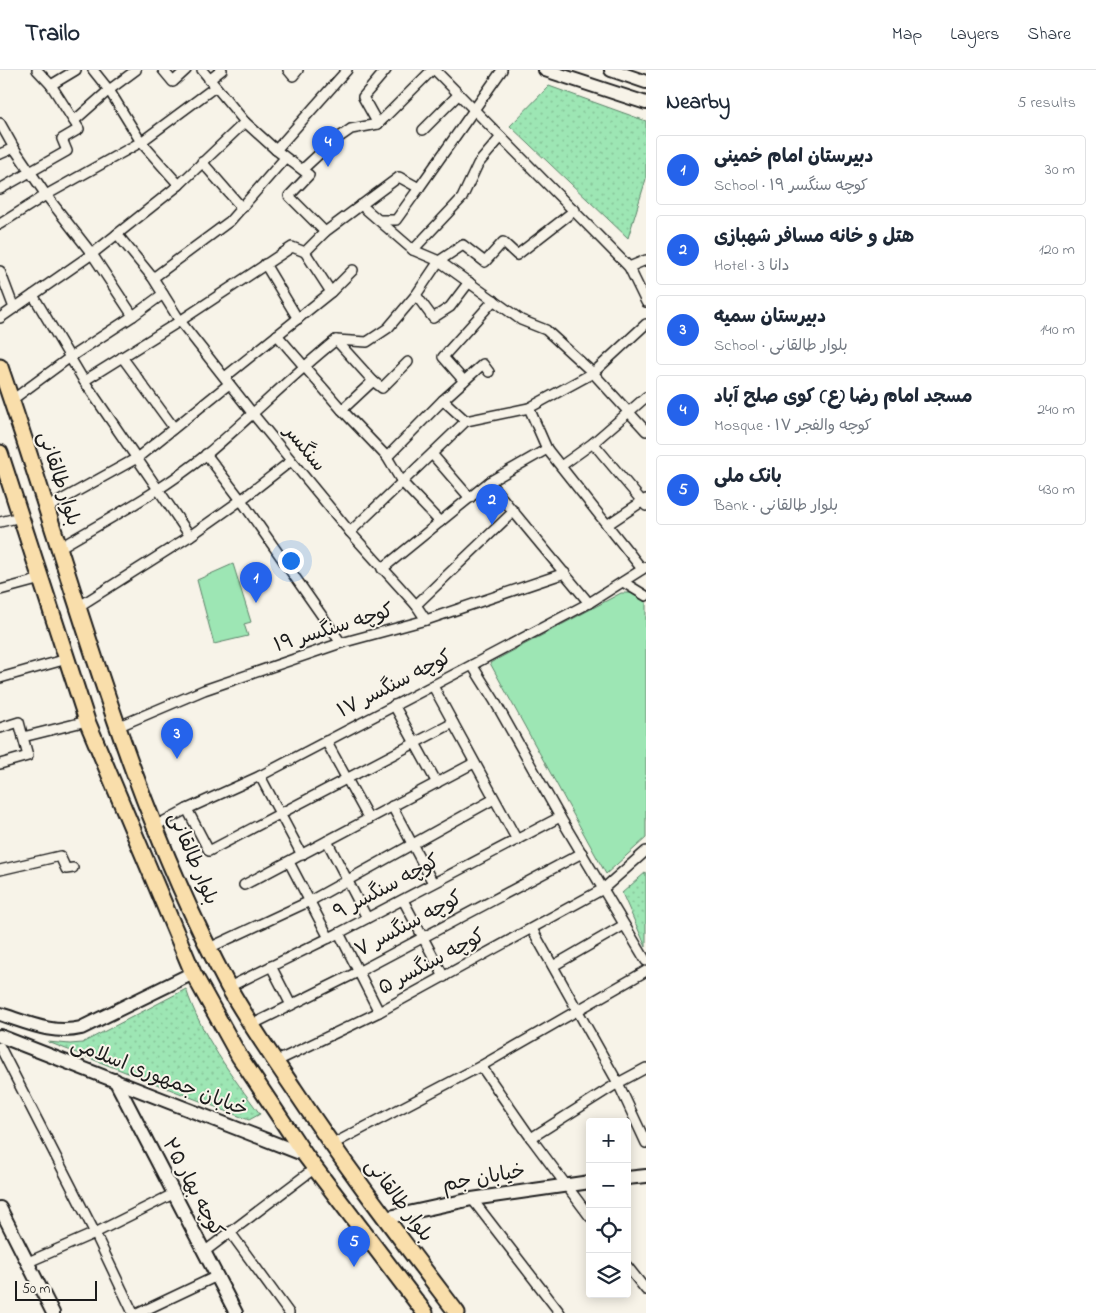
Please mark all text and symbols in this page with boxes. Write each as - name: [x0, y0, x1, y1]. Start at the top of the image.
- text: Trailo: [25, 17, 80, 52]
- text: Map: [892, 22, 922, 48]
- text: Layers: [950, 22, 1000, 48]
- text: Share: [1028, 22, 1071, 48]
- text: Nearby: [666, 88, 730, 118]
- text: 5 results: [1017, 91, 1076, 115]
- pin: 4: [312, 126, 344, 167]
- text: دبیرستان امام خمینی: [714, 144, 873, 171]
- text: 1: [680, 158, 686, 182]
- text: 30 m: [1045, 158, 1075, 182]
- text: School · کوچه سنگسر ۱۹: [714, 174, 868, 198]
- text: هتل و خانه مسافر شهبازی: [714, 224, 914, 251]
- text: 2: [679, 238, 687, 262]
- text: 120 m: [1039, 238, 1075, 262]
- text: Hotel · دانا 3: [714, 254, 790, 278]
- text: دبیرستان سمیه: [714, 304, 826, 331]
- text: 3: [680, 318, 686, 342]
- text: 140 m: [1040, 318, 1075, 342]
- text: School · بلوار طالقانی: [714, 334, 848, 358]
- text: مسجد امام رضا (ع) کوی صلح آباد: [714, 384, 973, 411]
- text: 4: [680, 398, 686, 422]
- text: 240 m: [1037, 398, 1075, 422]
- text: Mosque · کوچه والفجر ۱۷: [714, 414, 872, 438]
- street label: سنگسر: [275, 418, 332, 479]
- street label: بلوار طالقانی: [29, 428, 87, 530]
- text: بانک ملی: [714, 464, 782, 491]
- text: 5: [678, 478, 688, 502]
- text: 430 m: [1038, 478, 1075, 502]
- pin: 2: [476, 484, 508, 525]
- text: Bank · بلوار طالقانی: [714, 494, 838, 518]
- your location: [278, 548, 304, 574]
- pin: 1: [240, 562, 272, 603]
- street label: کوچه سنگسر ۱۹: [271, 597, 397, 661]
- street label: کوچه سنگسر ۱۷: [333, 644, 457, 726]
- pin: 3: [161, 718, 193, 759]
- street label: بلوار طالقانی: [159, 808, 225, 910]
- street label: کوچه سنگسر ۹: [329, 848, 445, 928]
- street label: کوچه سنگسر ۷: [350, 884, 468, 966]
- street label: کوچه سنگسر ۵: [373, 923, 491, 1003]
- street label: خیابان جمهوری اسلامی: [66, 1031, 252, 1125]
- map controls: [586, 1118, 631, 1298]
- button: +: [586, 1118, 631, 1163]
- street label: کوچه بهار ۲۵: [154, 1133, 230, 1243]
- street label: بلوار طالقانی: [357, 1153, 439, 1249]
- street label: خیابان جم: [440, 1157, 528, 1201]
- button: −: [586, 1163, 631, 1208]
- button: locate: [586, 1208, 631, 1253]
- pin: 5: [338, 1226, 370, 1267]
- button: layers: [586, 1253, 631, 1298]
- scale bar: [15, 1278, 98, 1301]
- text: 50 m: [22, 1279, 50, 1300]

